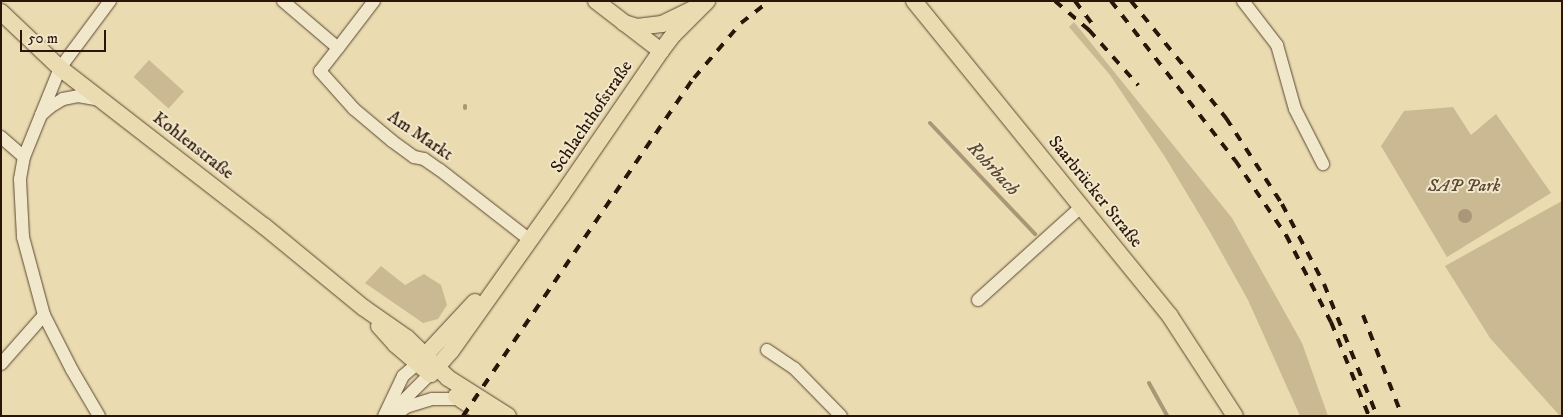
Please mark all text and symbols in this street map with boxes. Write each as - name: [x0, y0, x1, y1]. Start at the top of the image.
- scale bar: [22, 20, 109, 52]
- text: 50 m: [28, 29, 58, 48]
- street label: Schlachthofstraße: [546, 57, 638, 177]
- street label: Am Markt: [383, 106, 457, 166]
- street label: Kohlenstraße: [148, 108, 238, 184]
- street label: Saarbrücker Straße: [1043, 132, 1147, 252]
- water label: Rohrbach: [962, 137, 1024, 201]
- park label: SAP Park: [1428, 175, 1500, 197]

